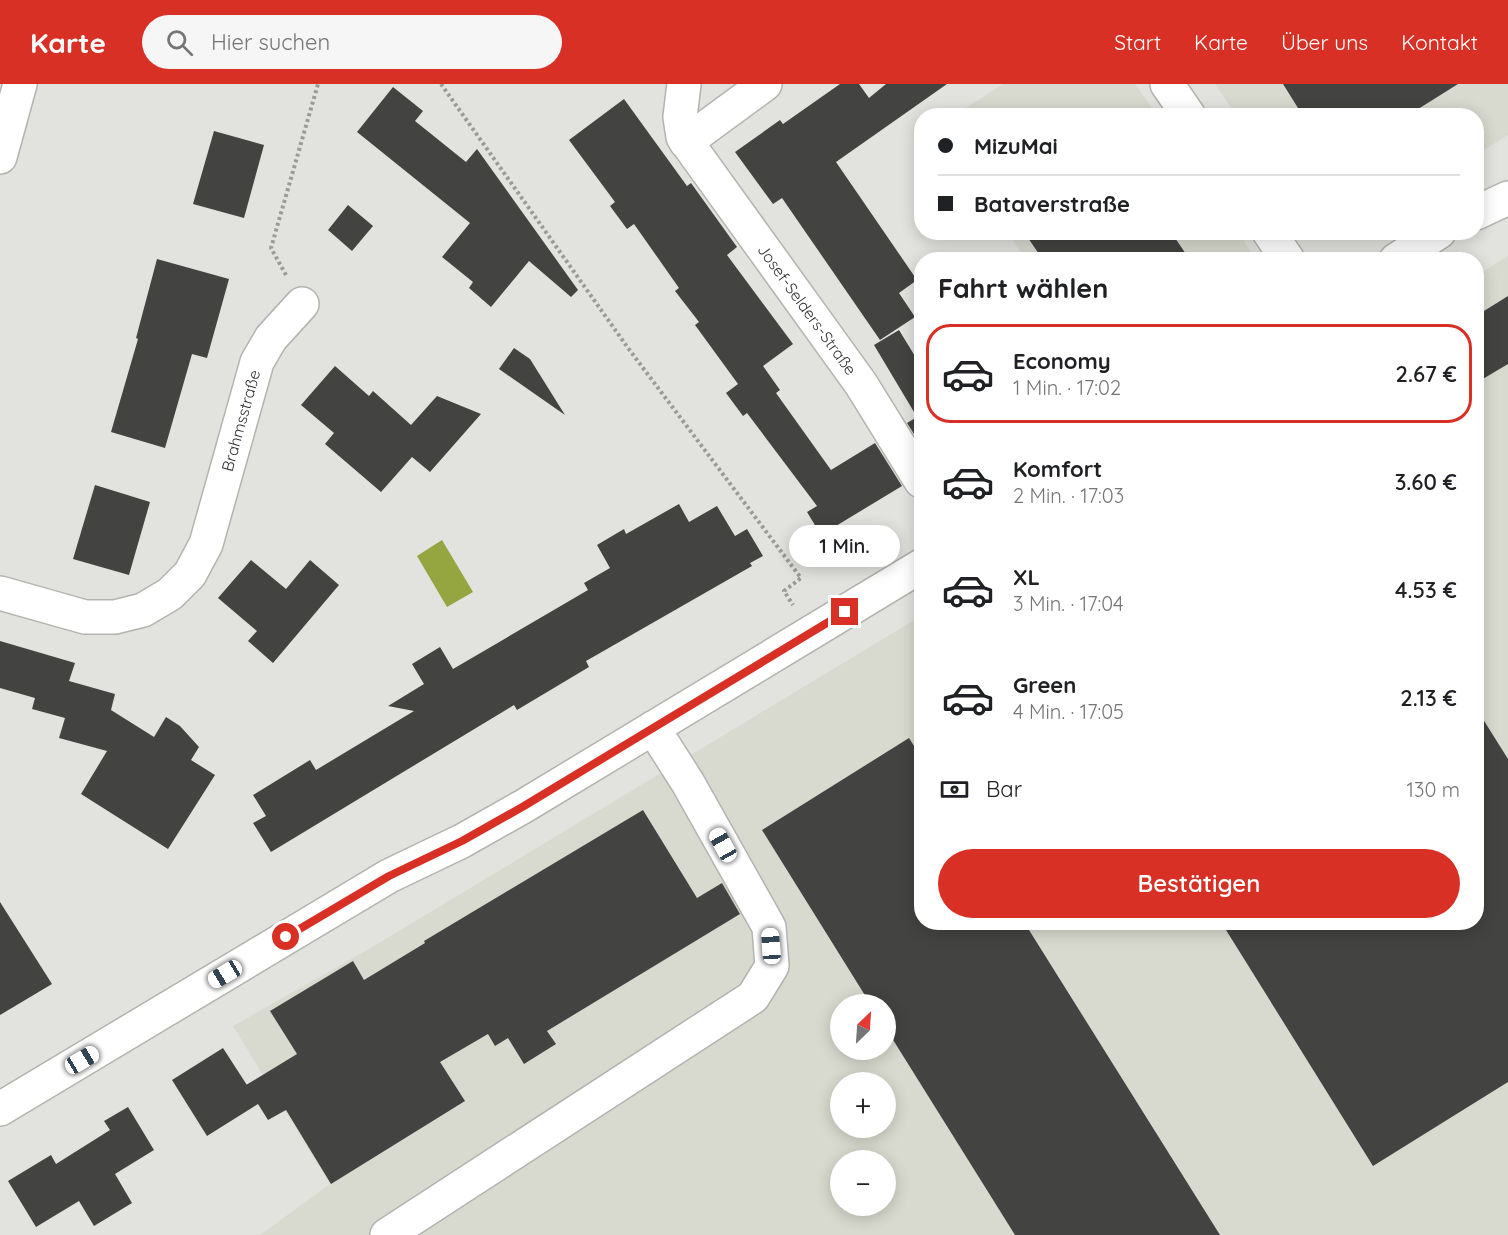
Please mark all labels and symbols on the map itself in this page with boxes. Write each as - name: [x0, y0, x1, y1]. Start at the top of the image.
- street label: Josef-Selders-Straße: [753, 240, 861, 379]
- street label: Brahmsstraße: [217, 368, 264, 474]
- callout: 1 Min.: [790, 525, 900, 567]
- route end: [831, 598, 858, 625]
- car: [706, 825, 740, 865]
- route start: [272, 923, 299, 950]
- car: [761, 927, 781, 965]
- car: [205, 957, 245, 991]
- north arrow: [830, 994, 896, 1060]
- car: [62, 1043, 102, 1077]

